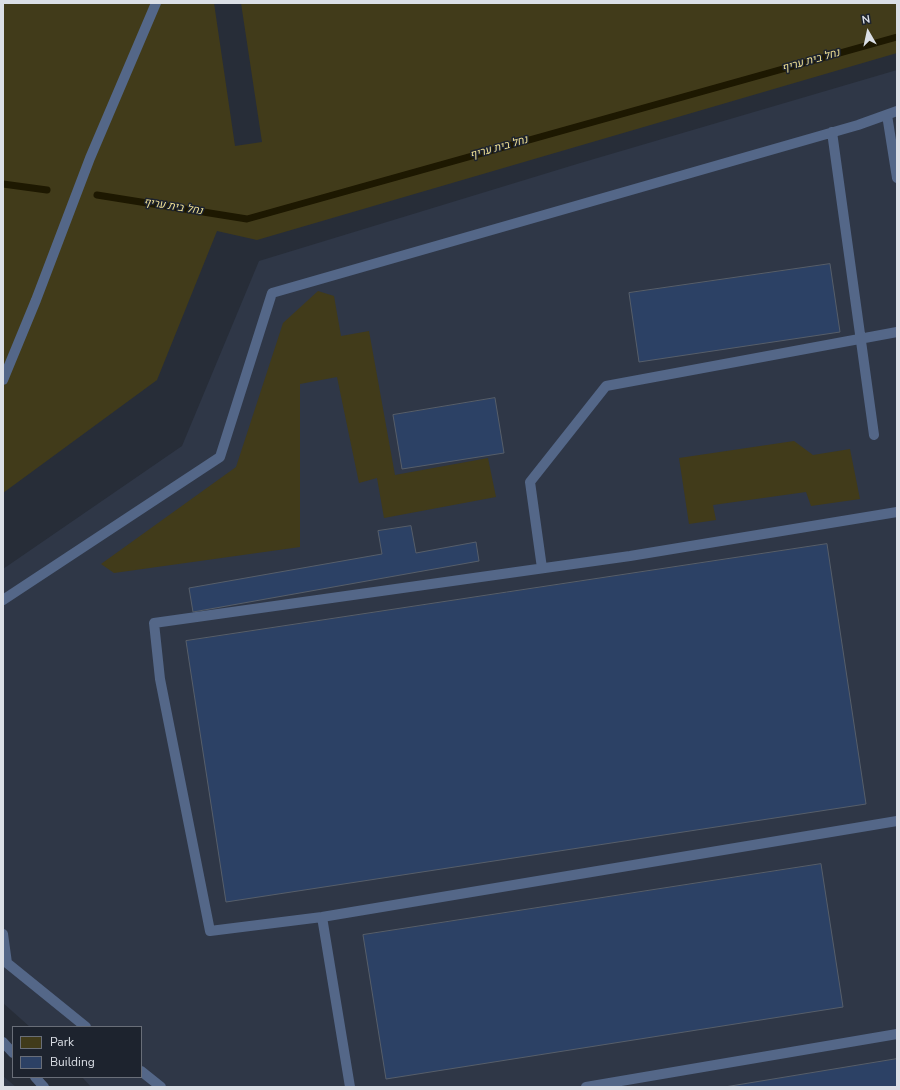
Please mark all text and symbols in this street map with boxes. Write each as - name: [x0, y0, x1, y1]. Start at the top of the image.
- north arrow: [848, 12, 888, 52]
- text: N: [861, 12, 871, 28]
- water label: נחל בית עריף: [781, 46, 841, 76]
- water label: נחל בית עריף: [469, 133, 529, 163]
- water label: נחל בית עריף: [143, 196, 203, 218]
- legend: [12, 1026, 142, 1078]
- text: Park: [50, 1034, 74, 1050]
- text: Building: [50, 1054, 95, 1070]

